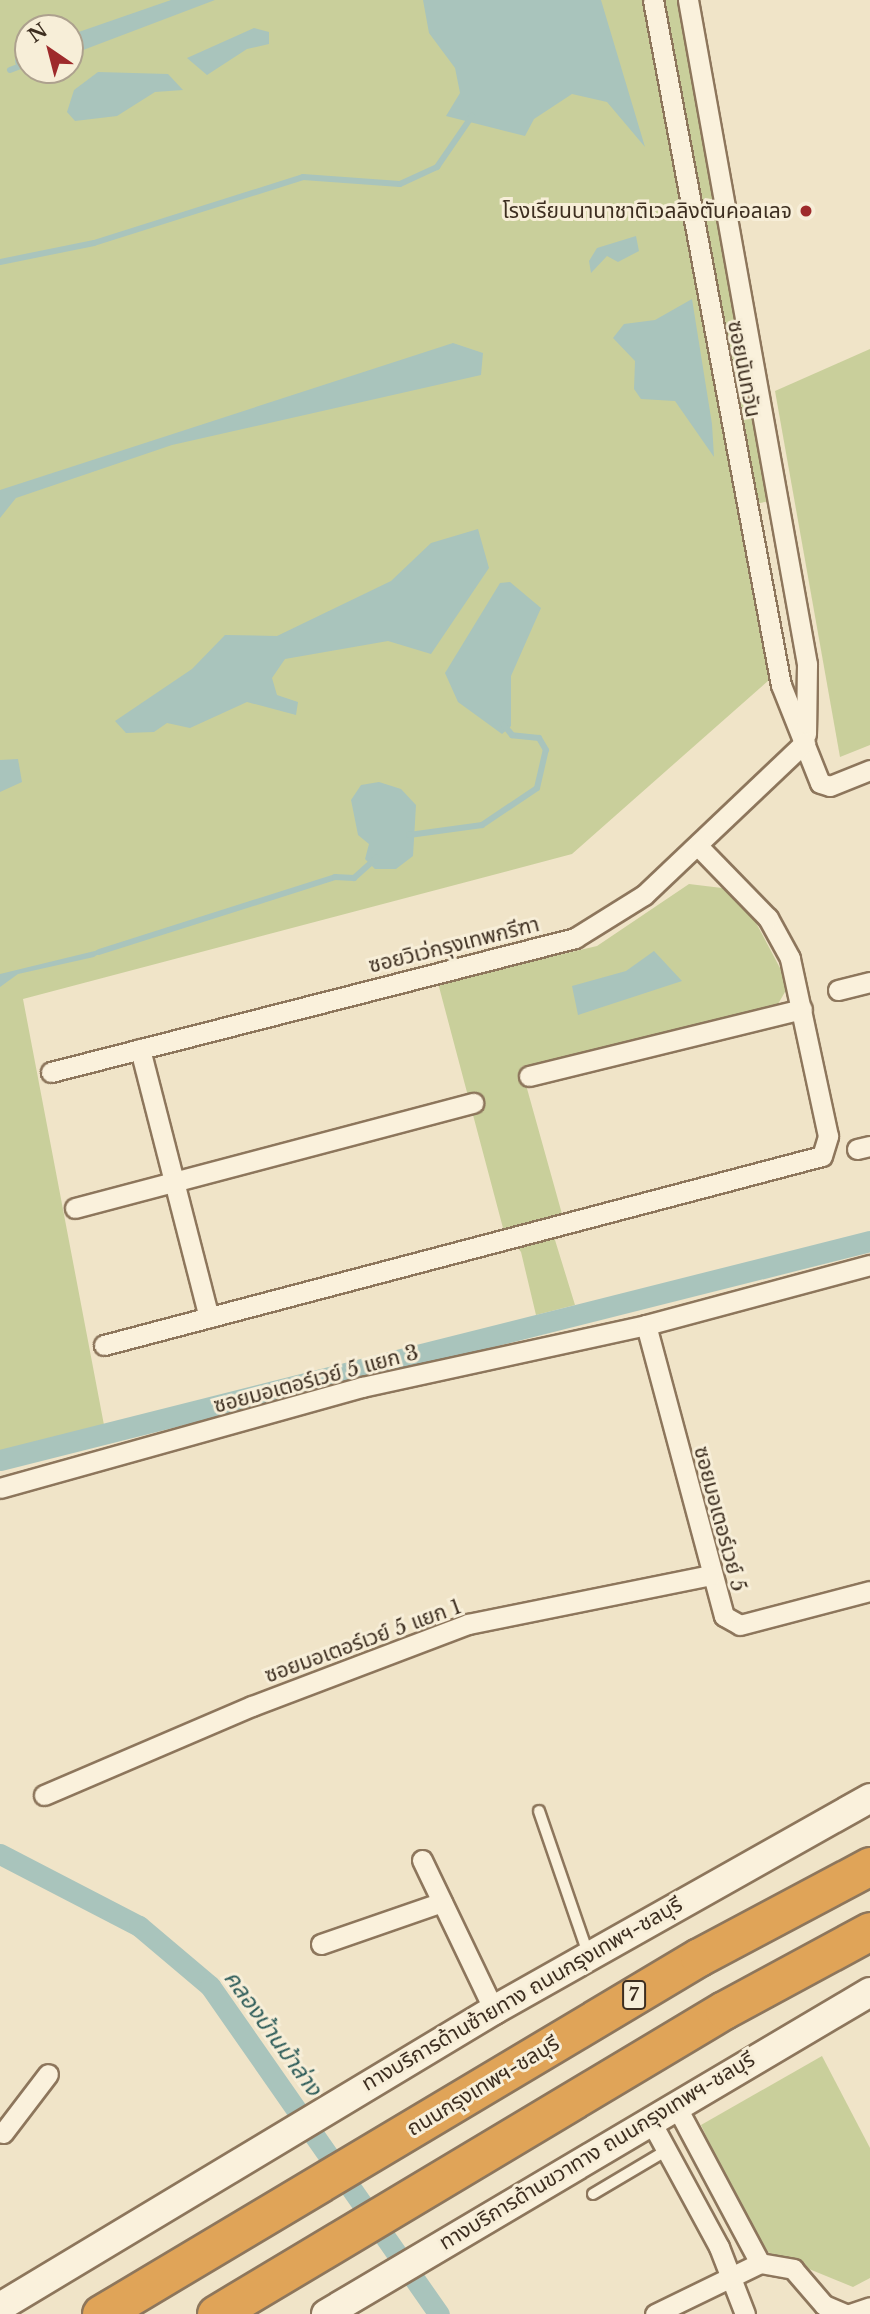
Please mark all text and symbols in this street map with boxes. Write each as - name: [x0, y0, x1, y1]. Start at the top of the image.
- north arrow: [14, 14, 84, 84]
- text: N: [24, 18, 52, 48]
- place label: โรงเรียนนานาชาติเวลลิงตันคอลเลจ: [503, 198, 792, 224]
- marker: โรงเรียนนานาชาติเวลลิงตันคอลเลจ: [798, 203, 814, 219]
- street label: ซอยนันทวัน: [722, 319, 766, 419]
- street label: ซอยวิเว่กรุงเทพกรีฑา: [366, 912, 542, 978]
- street label: ซอยมอเตอร์เวย์ 5 แยก 3: [211, 1340, 421, 1418]
- street label: ซอยมอเตอร์เวย์ 5: [688, 1444, 752, 1594]
- street label: ซอยมอเตอร์เวย์ 5 แยก 1: [261, 1594, 465, 1688]
- street label: ทางบริการด้านซ้ายทาง ถนนกรุงเทพฯ-ชลบุรี: [357, 1892, 687, 2096]
- water label: คลองบ้านม้าล่าง: [218, 1965, 328, 2101]
- road number: 7: [622, 1980, 646, 2010]
- street label: ถนนกรุงเทพฯ-ชลบุรี: [402, 2031, 564, 2141]
- street label: ทางบริการด้านขวาทาง ถนนกรุงเทพฯ-ชลบุรี: [435, 2047, 759, 2255]

